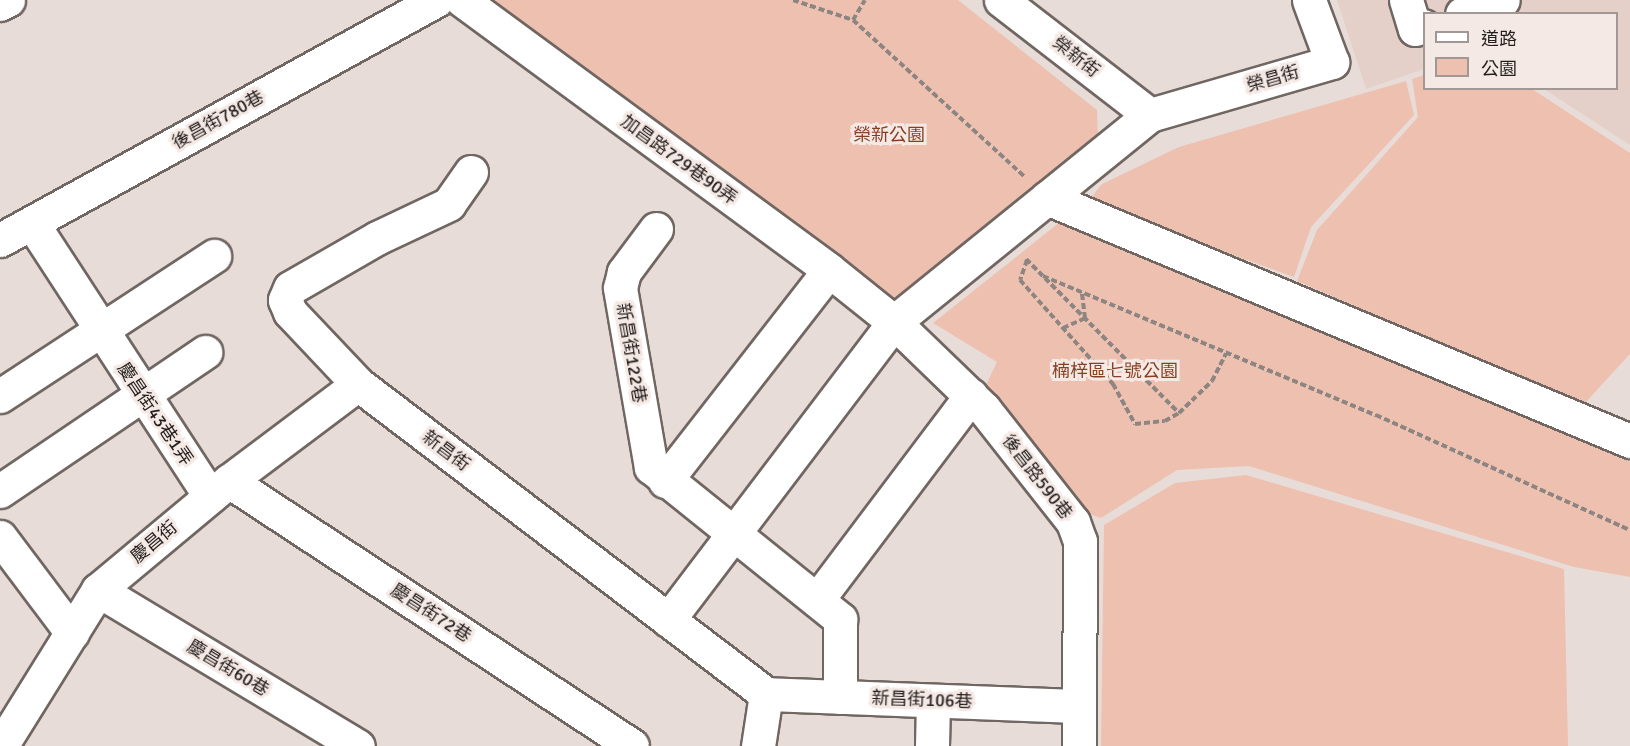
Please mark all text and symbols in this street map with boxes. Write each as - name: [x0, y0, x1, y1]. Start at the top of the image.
- legend: [1423, 12, 1618, 90]
- text: 道路: [1481, 28, 1517, 50]
- street label: 榮新街: [1048, 32, 1104, 82]
- text: 公園: [1481, 58, 1517, 80]
- street label: 榮昌街: [1244, 61, 1302, 97]
- street label: 後昌街780巷: [169, 86, 267, 154]
- street label: 加昌路729巷90弄: [617, 111, 741, 209]
- park label: 榮新公園: [853, 124, 925, 146]
- street label: 新昌街122巷: [612, 301, 650, 405]
- street label: 慶昌街43巷1弄: [113, 359, 197, 469]
- park label: 楠梓區七號公園: [1052, 360, 1178, 382]
- street label: 新昌街: [418, 426, 474, 476]
- street label: 後昌路590巷: [997, 430, 1077, 524]
- street label: 慶昌街: [126, 516, 182, 568]
- street label: 慶昌街72巷: [387, 579, 475, 647]
- street label: 慶昌街60巷: [183, 635, 273, 701]
- street label: 新昌街106巷: [871, 687, 973, 713]

